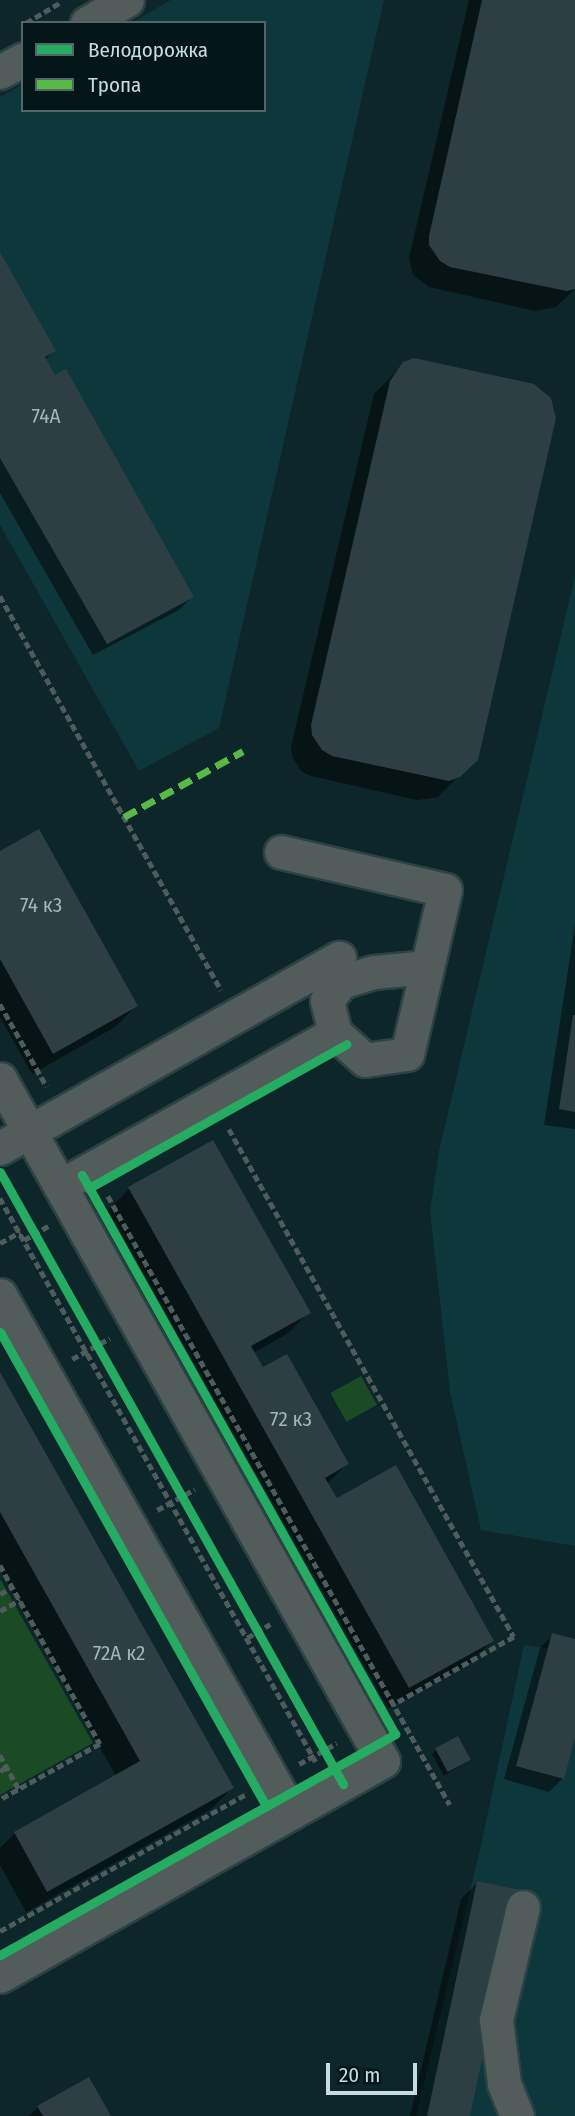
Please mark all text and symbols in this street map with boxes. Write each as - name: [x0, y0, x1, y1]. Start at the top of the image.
- legend: [21, 21, 266, 112]
- text: Велодорожка: [88, 37, 208, 63]
- text: Тропа: [88, 72, 141, 98]
- house number: 74А: [31, 403, 61, 429]
- house number: 74 к3: [20, 892, 62, 918]
- house number: 72 к3: [270, 1406, 312, 1432]
- house number: 72А к2: [93, 1640, 145, 1666]
- scale bar: [330, 2050, 421, 2094]
- text: 20 m: [339, 2062, 380, 2088]

